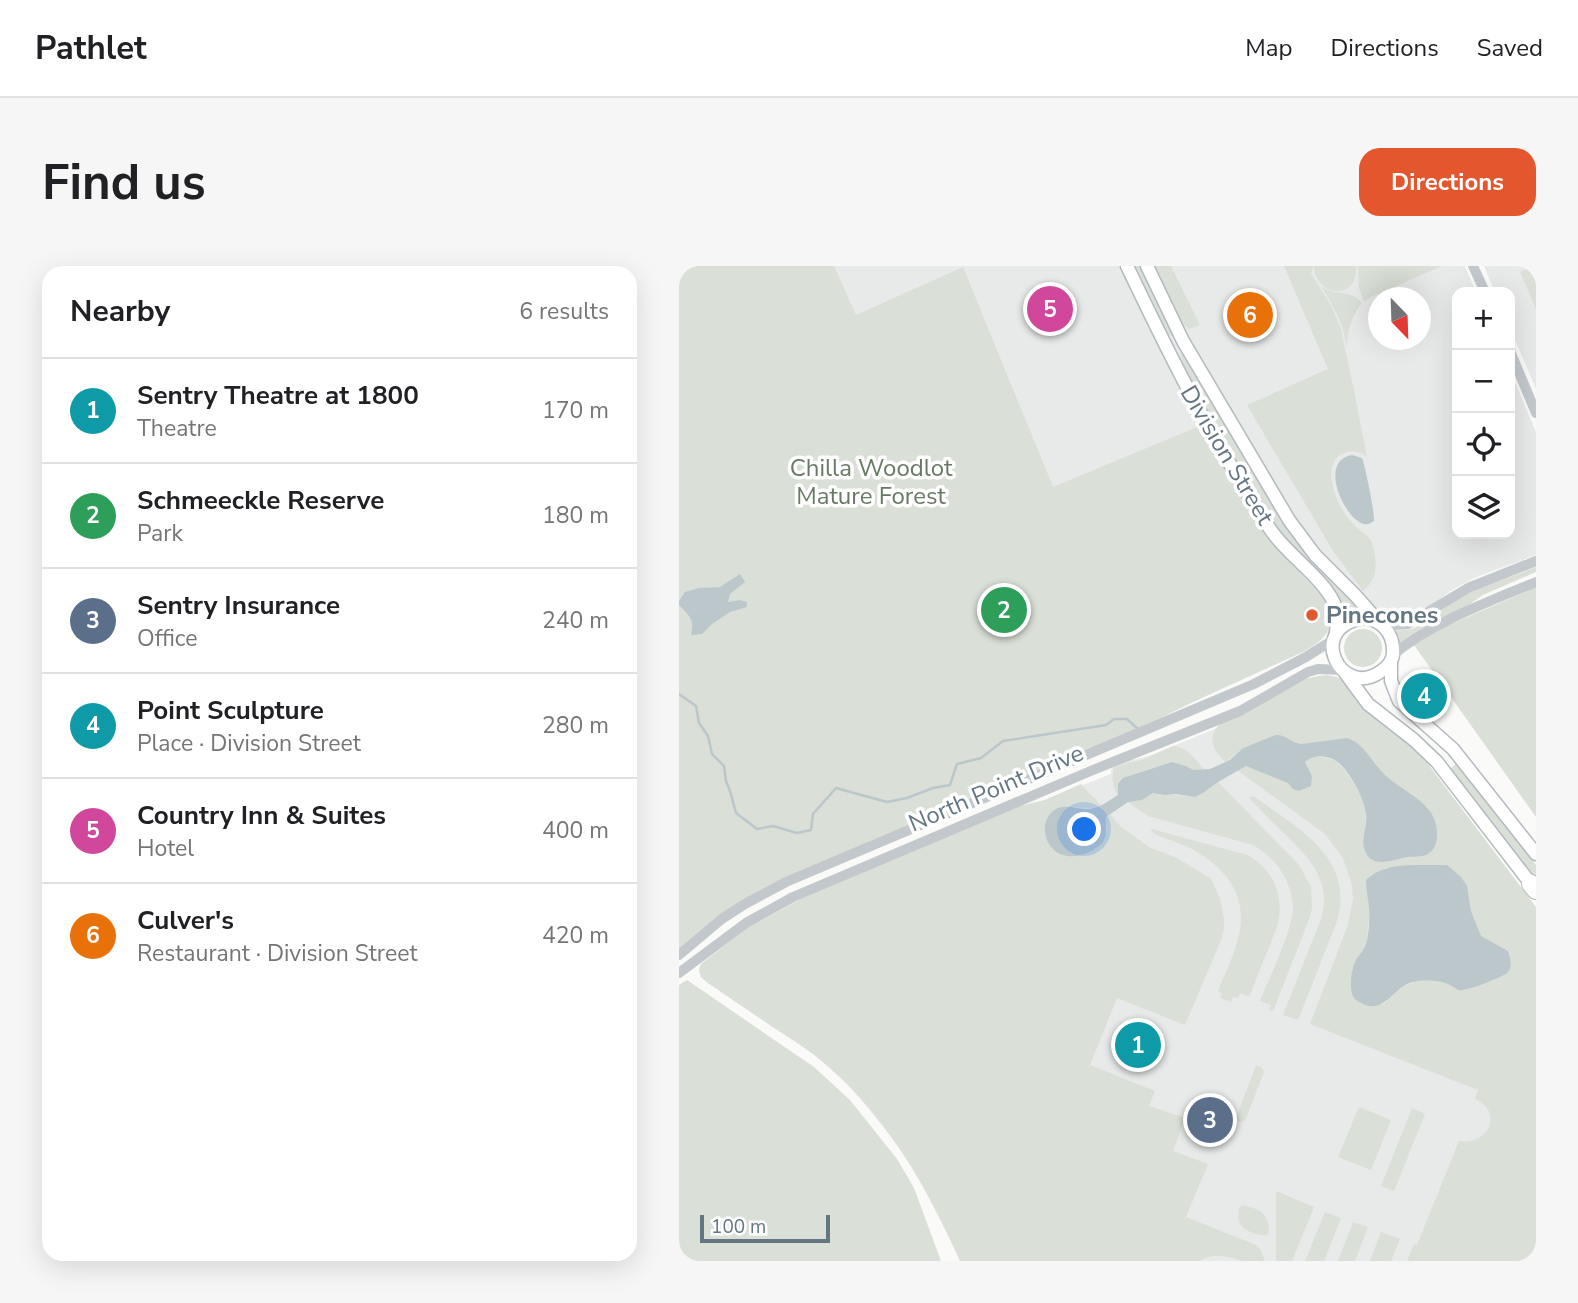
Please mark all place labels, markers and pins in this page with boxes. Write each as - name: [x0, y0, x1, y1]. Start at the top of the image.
- pin: 5: [1027, 283, 1073, 335]
- pin: 6: [1227, 289, 1273, 341]
- pin: 2: [981, 584, 1027, 636]
- place label: Pinecones: [1326, 599, 1439, 631]
- marker: Pinecones: [1304, 607, 1320, 623]
- pin: 4: [1401, 670, 1447, 722]
- pin: 1: [1115, 1019, 1161, 1071]
- pin: 3: [1187, 1094, 1233, 1146]

